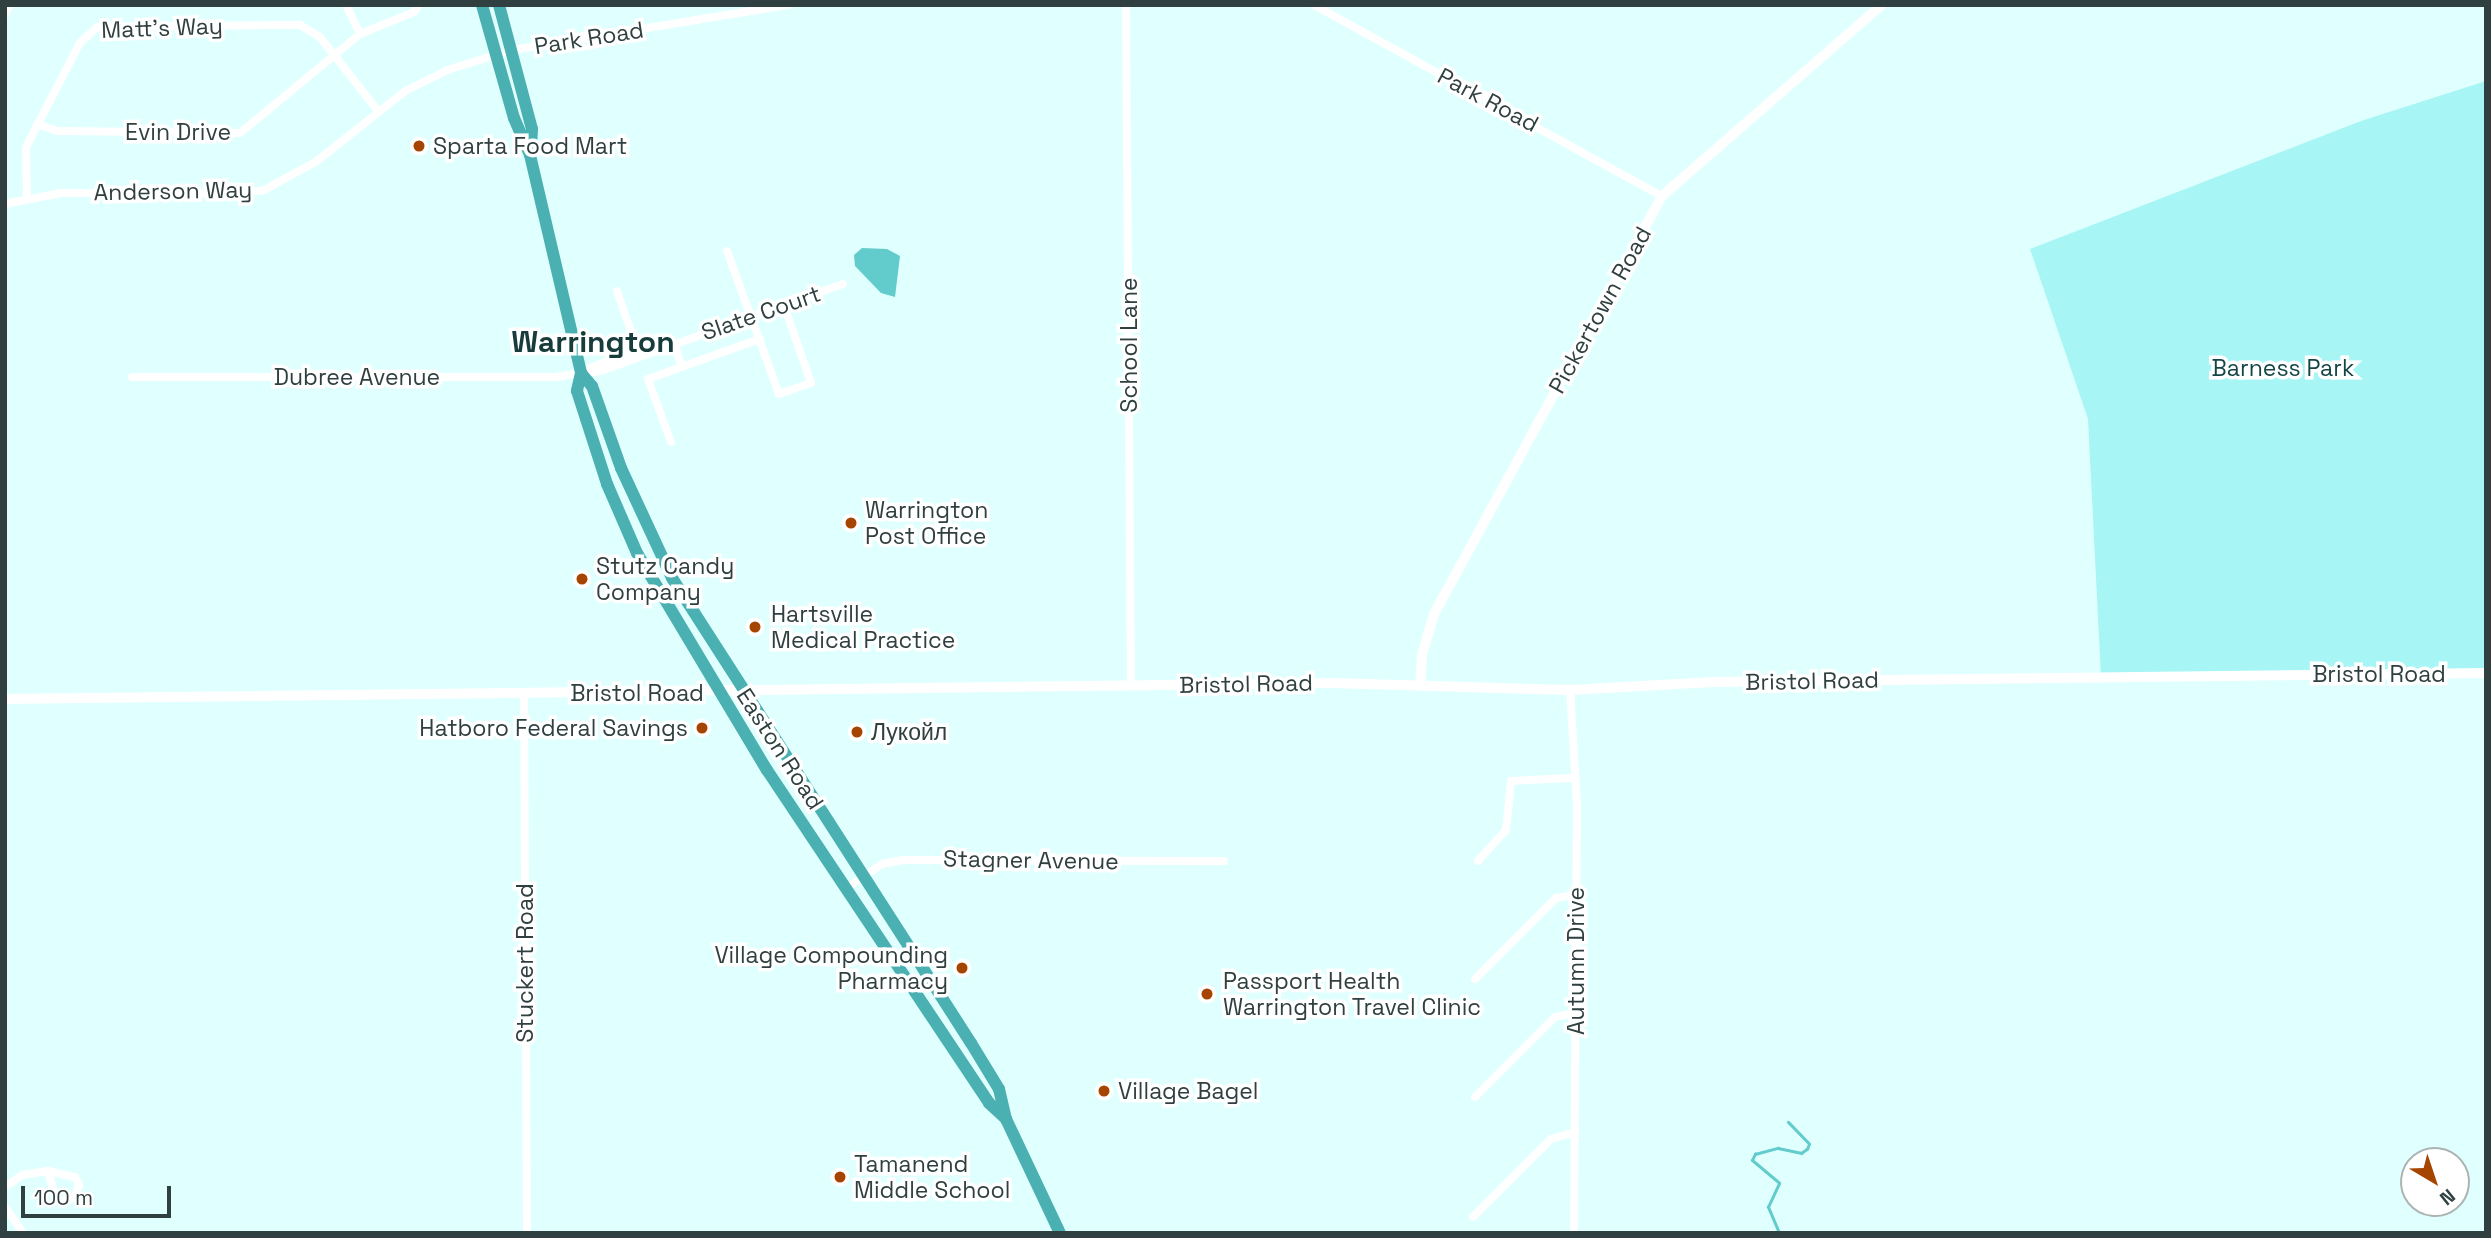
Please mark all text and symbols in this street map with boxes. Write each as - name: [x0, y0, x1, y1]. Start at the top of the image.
- street label: Matt's Way: [101, 12, 223, 44]
- street label: Park Road: [532, 16, 646, 60]
- street label: Park Road: [1433, 62, 1543, 138]
- street label: Evin Drive: [125, 118, 231, 146]
- place label: Sparta Food Mart: [433, 132, 627, 160]
- marker: Sparta Food Mart: [411, 138, 427, 154]
- street label: Anderson Way: [93, 176, 253, 206]
- street label: Pickertown Road: [1543, 222, 1657, 398]
- street label: School Lane: [1115, 277, 1143, 413]
- street label: Slate Court: [698, 280, 824, 346]
- district label: Warrington: [511, 324, 675, 360]
- park label: Barness Park: [2212, 354, 2354, 382]
- street label: Dubree Avenue: [274, 363, 440, 391]
- place label: Warrington Post Office: [865, 496, 988, 550]
- marker: Warrington Post Office: [843, 515, 859, 531]
- place label: Stutz Candy Company: [596, 552, 734, 606]
- marker: Stutz Candy Company: [574, 571, 590, 587]
- place label: Hartsville Medical Practice: [771, 600, 955, 654]
- marker: Hartsville Medical Practice: [745, 617, 765, 637]
- street label: Bristol Road: [2312, 660, 2446, 688]
- street label: Bristol Road: [1745, 666, 1879, 696]
- street label: Bristol Road: [1179, 669, 1313, 699]
- street label: Bristol Road: [570, 679, 704, 707]
- street label: Easton Road: [731, 683, 829, 815]
- place label: Hatboro Federal Savings: [419, 714, 688, 742]
- place label: Лукойл: [871, 718, 947, 746]
- marker: Hatboro Federal Savings: [694, 720, 710, 736]
- marker: Лукойл: [849, 724, 865, 740]
- street label: Stagner Avenue: [943, 845, 1119, 875]
- street label: Stuckert Road: [511, 883, 539, 1043]
- street label: Autumn Drive: [1562, 887, 1590, 1035]
- place label: Village Compounding Pharmacy: [714, 941, 948, 995]
- marker: Village Compounding Pharmacy: [954, 960, 970, 976]
- place label: Passport Health Warrington Travel Clinic: [1223, 967, 1482, 1021]
- marker: Passport Health Warrington Travel Clinic: [1197, 984, 1217, 1004]
- place label: Village Bagel: [1118, 1077, 1258, 1105]
- marker: Village Bagel: [1096, 1083, 1112, 1099]
- north arrow: [2400, 1147, 2470, 1217]
- place label: Tamanend Middle School: [854, 1150, 1010, 1204]
- marker: Tamanend Middle School: [832, 1169, 848, 1185]
- scale bar: [24, 1172, 175, 1216]
- text: N: [2434, 1183, 2460, 1211]
- text: 100 m: [34, 1184, 93, 1211]

